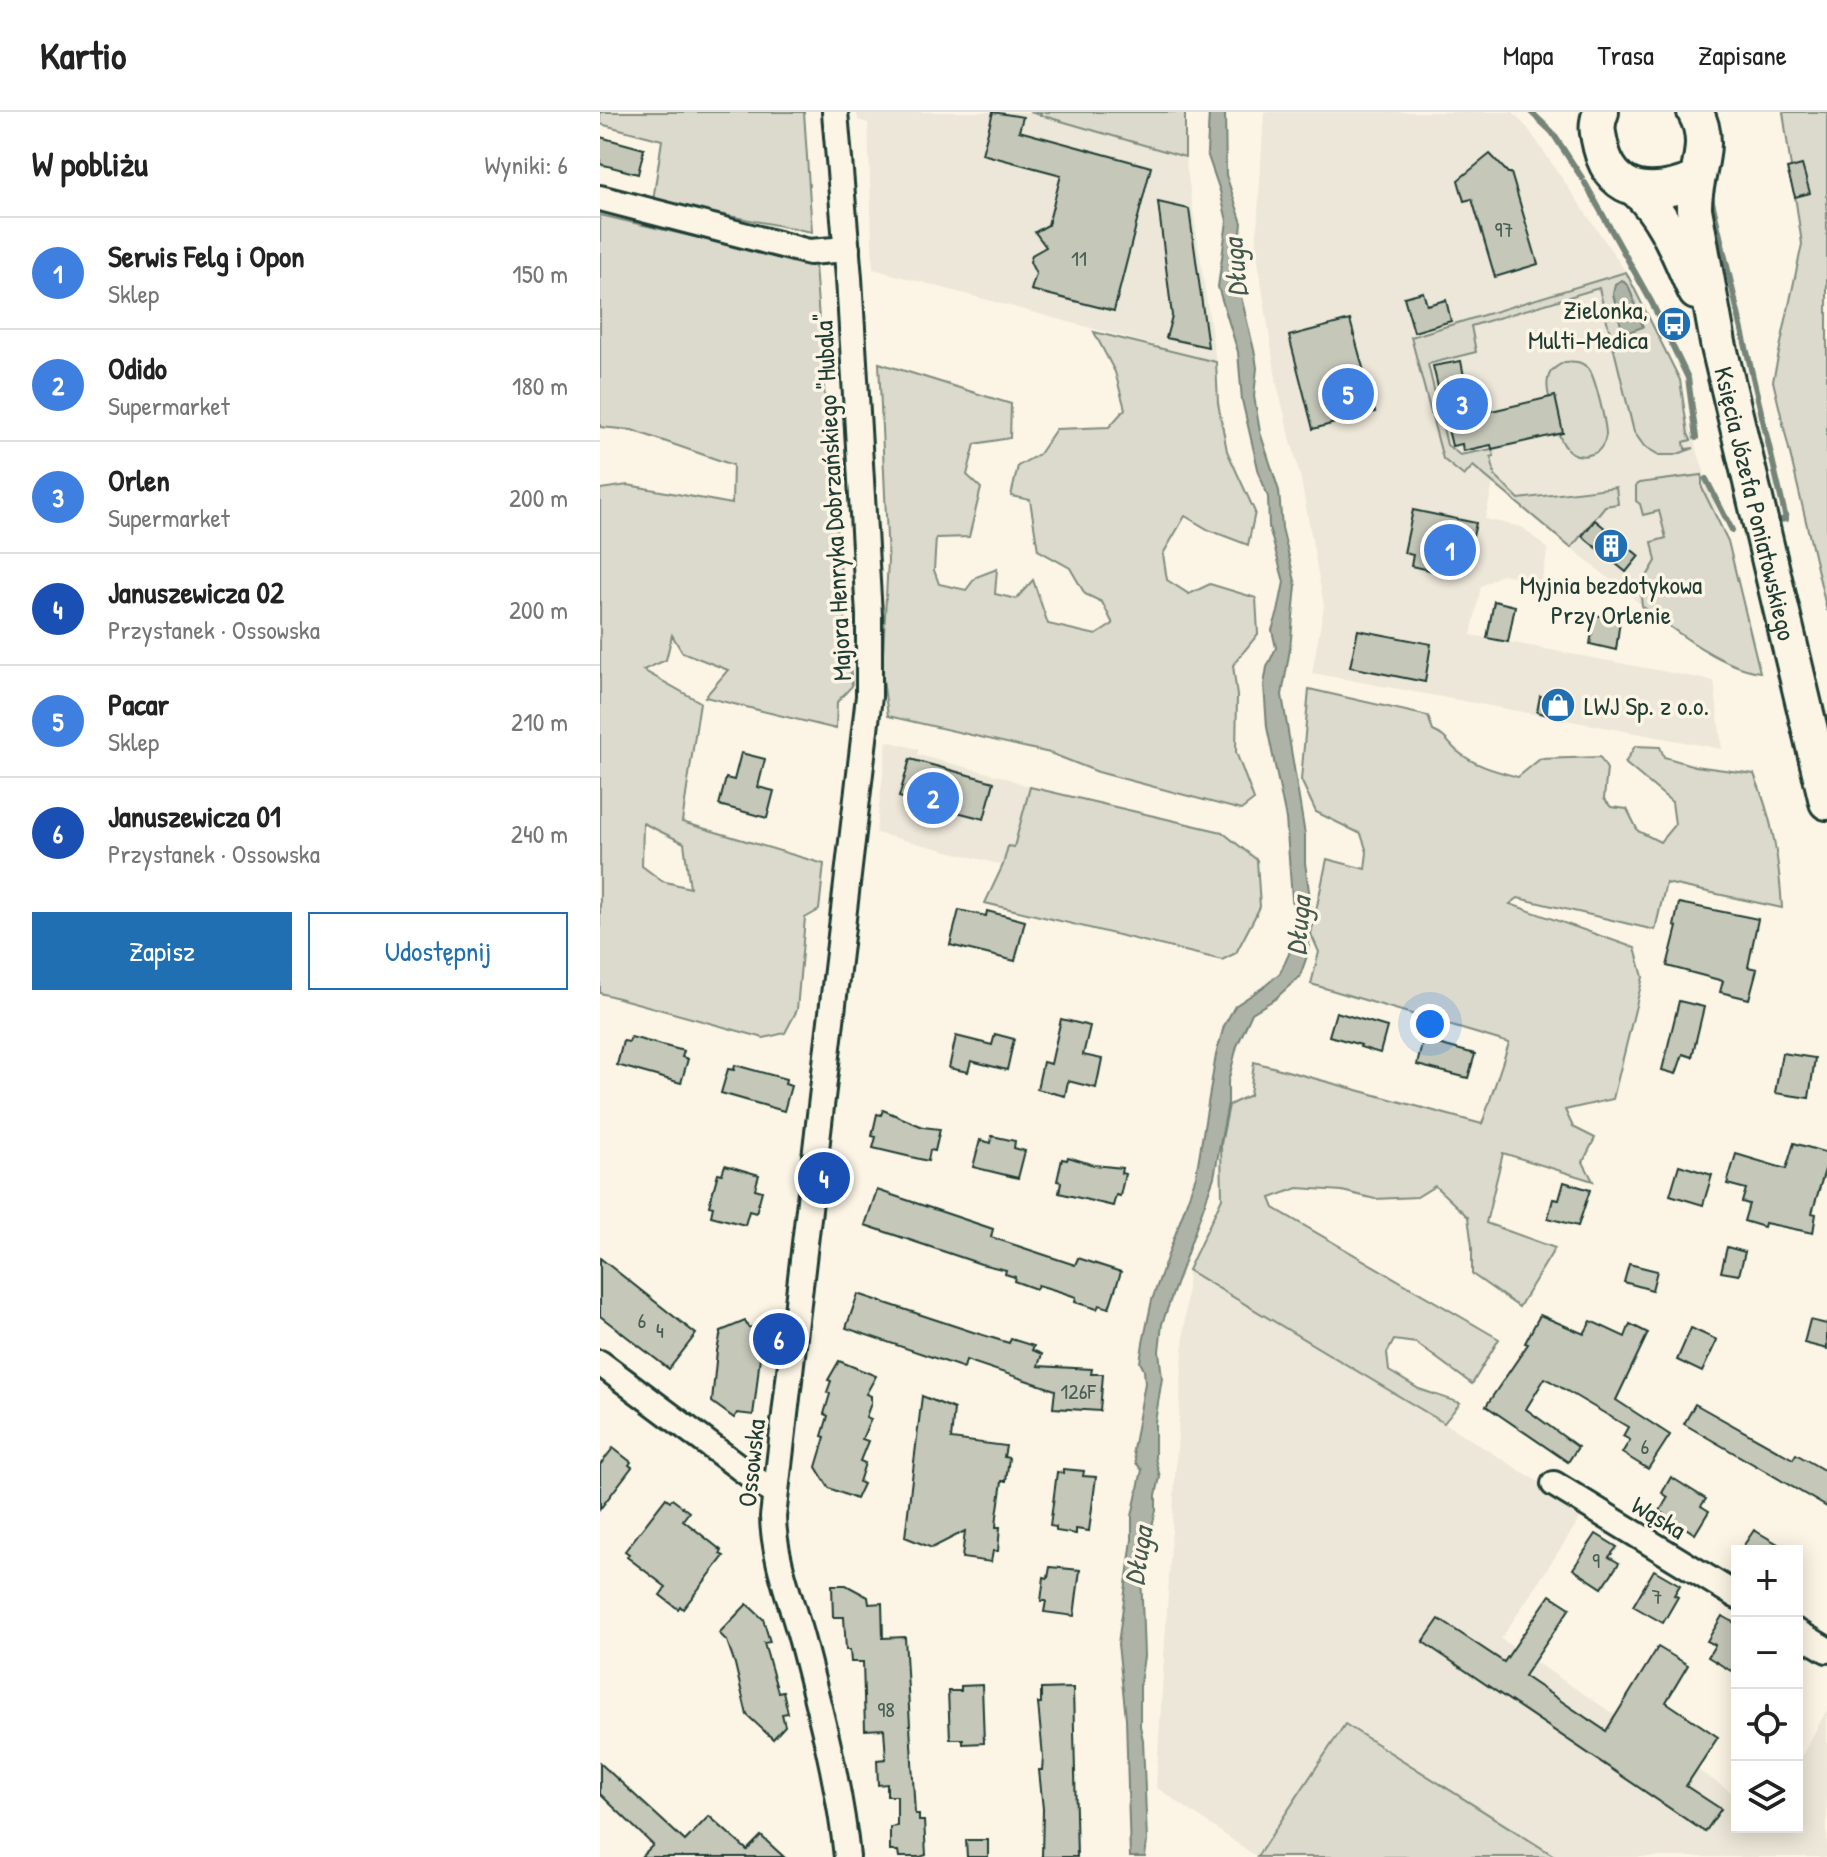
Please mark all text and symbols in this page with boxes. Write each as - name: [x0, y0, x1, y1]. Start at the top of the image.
- text: Kartio: [40, 29, 126, 81]
- text: Mapa: [1503, 36, 1553, 74]
- text: Trasa: [1597, 36, 1654, 74]
- text: Zapisane: [1698, 36, 1787, 74]
- text: W pobliżu: [32, 141, 148, 187]
- text: Wyniki: 6: [484, 147, 568, 182]
- house number: 97: [1495, 214, 1513, 244]
- water label: Długa: [1213, 234, 1256, 299]
- text: Serwis Felg i Opon: [108, 236, 305, 276]
- house number: 11: [1071, 243, 1087, 273]
- text: 1: [53, 256, 63, 291]
- text: 150 m: [512, 256, 568, 291]
- text: Sklep: [108, 276, 159, 311]
- place label: Zielonka, Multi-Medica: [1528, 292, 1648, 357]
- bus stop icon: Zielonka, Multi-Medica: [1655, 305, 1693, 343]
- street label: Majora Henryka Dobrzańskiego "Hubala": [805, 312, 859, 682]
- text: Odido: [108, 348, 167, 388]
- street label: Księcia Józefa Poniatowskiego: [1707, 363, 1805, 644]
- pin: 5: [1322, 364, 1374, 424]
- text: 2: [52, 368, 64, 403]
- text: 180 m: [512, 368, 568, 403]
- pin: 3: [1436, 374, 1488, 434]
- text: Supermarket: [108, 388, 230, 423]
- text: Orlen: [108, 460, 170, 500]
- text: 3: [52, 480, 64, 515]
- text: 200 m: [509, 480, 568, 515]
- text: Supermarket: [108, 500, 230, 535]
- pin: 1: [1424, 520, 1476, 580]
- building icon: Myjnia bezdotykowa Przy Orlenie: [1592, 527, 1630, 565]
- place label: Myjnia bezdotykowa Przy Orlenie: [1520, 567, 1702, 632]
- text: Januszewicza 02: [108, 572, 284, 612]
- text: 4: [53, 592, 63, 627]
- text: 200 m: [509, 592, 568, 627]
- text: Przystanek · Ossowska: [108, 612, 320, 647]
- text: Pacar: [108, 684, 169, 724]
- shop icon: LWJ Sp. z o.o.: [1539, 686, 1577, 724]
- place label: LWJ Sp. z o.o.: [1584, 688, 1709, 723]
- text: 5: [53, 704, 64, 739]
- text: 210 m: [511, 704, 568, 739]
- text: Sklep: [108, 724, 159, 759]
- pin: 2: [907, 768, 959, 828]
- text: Januszewicza 01: [108, 796, 281, 836]
- text: 6: [53, 816, 63, 851]
- text: 240 m: [511, 816, 568, 851]
- text: Przystanek · Ossowska: [108, 836, 320, 871]
- water label: Długa: [1277, 892, 1320, 957]
- button: Zapisz: [32, 912, 292, 990]
- button: Udostępnij: [308, 912, 568, 990]
- your location: [1410, 1004, 1450, 1044]
- pin: 4: [798, 1148, 850, 1208]
- house number: 6: [638, 1305, 647, 1335]
- pin: 6: [753, 1309, 805, 1369]
- house number: 4: [656, 1315, 664, 1345]
- house number: 126F: [1060, 1376, 1096, 1406]
- street label: Ossowska: [729, 1417, 773, 1509]
- house number: 6: [1641, 1431, 1650, 1461]
- street label: Wąska: [1625, 1487, 1693, 1547]
- water label: Długa: [1115, 1521, 1162, 1588]
- house number: 9: [1592, 1545, 1600, 1575]
- map controls: [1731, 1545, 1803, 1833]
- button: +: [1731, 1545, 1803, 1617]
- house number: 7: [1652, 1581, 1662, 1611]
- button: −: [1731, 1617, 1803, 1689]
- button: locate: [1731, 1689, 1803, 1761]
- house number: 98: [877, 1694, 895, 1724]
- button: layers: [1731, 1761, 1803, 1833]

